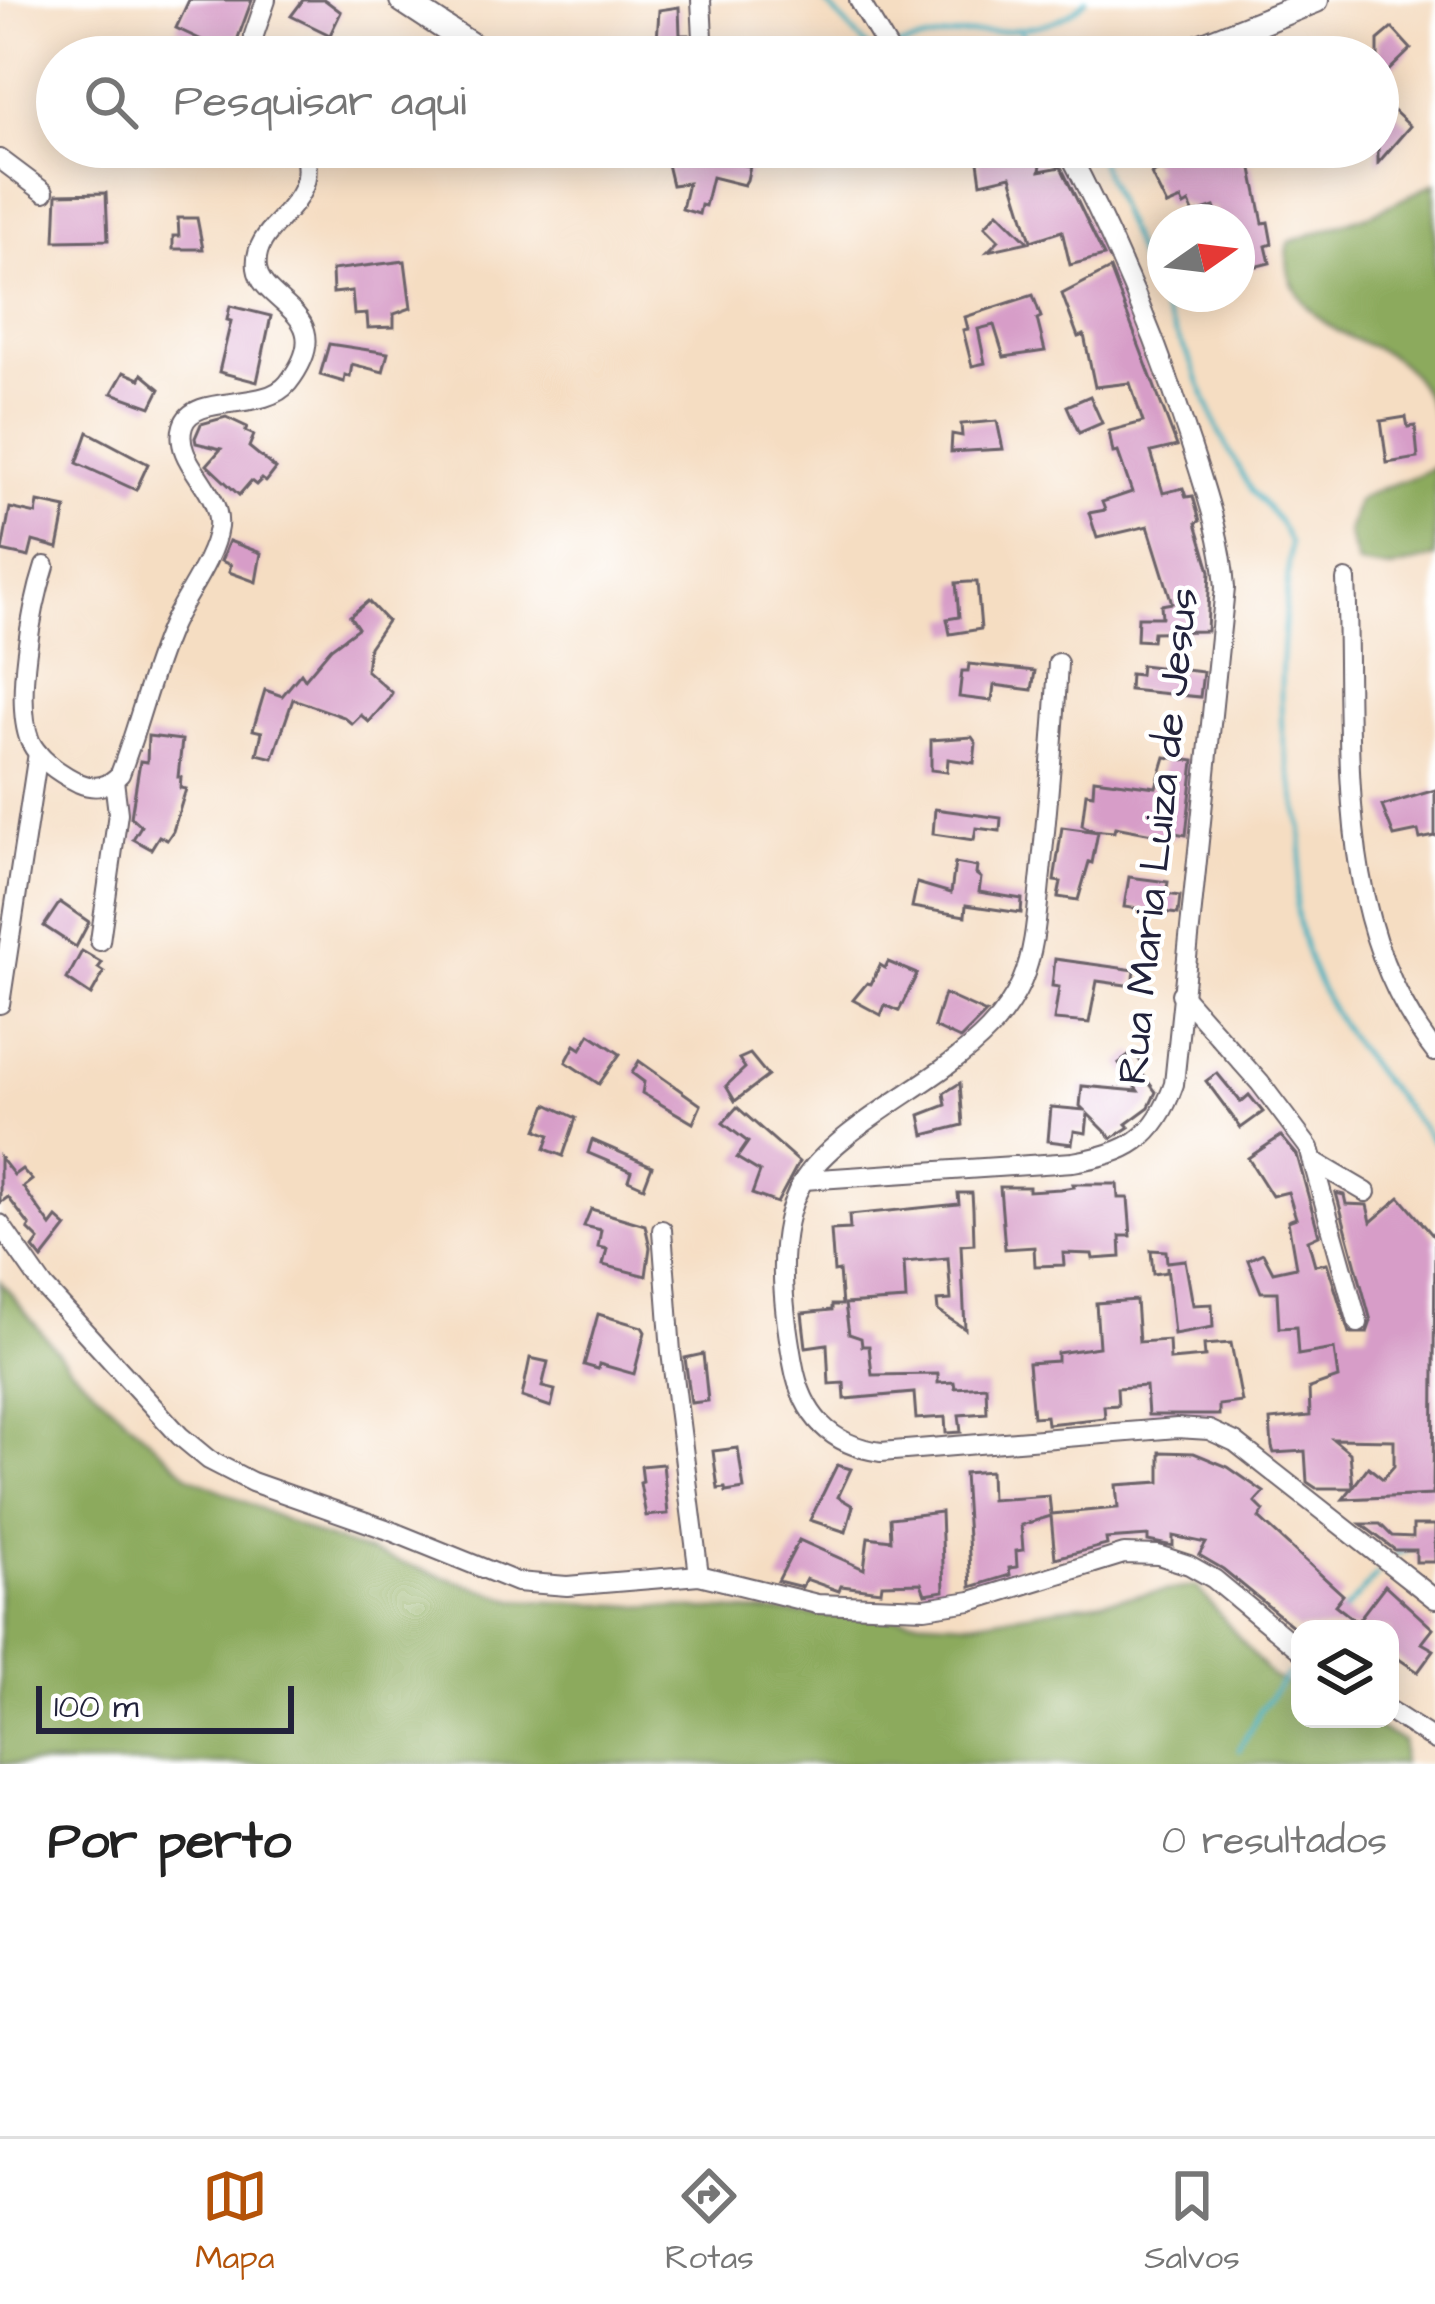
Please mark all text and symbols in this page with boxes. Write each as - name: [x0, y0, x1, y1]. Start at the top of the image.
- search box: [36, 36, 1399, 168]
- icon: search: [78, 69, 144, 135]
- text: Pesquisar aqui: [174, 71, 466, 133]
- north arrow: [1147, 204, 1255, 312]
- street label: Rua Maria Luiza de Jesus: [1104, 585, 1214, 1087]
- map controls: [1291, 1620, 1399, 1728]
- button: layers: [1291, 1620, 1399, 1728]
- scale bar: [36, 1680, 294, 1733]
- text: 100 m: [54, 1684, 139, 1730]
- text: Por perto: [48, 1807, 291, 1878]
- text: 0 resultados: [1162, 1815, 1387, 1869]
- tab: Mapa: [195, 2163, 275, 2281]
- tab: Rotas: [665, 2163, 754, 2281]
- tab: Salvos: [1144, 2163, 1240, 2281]

